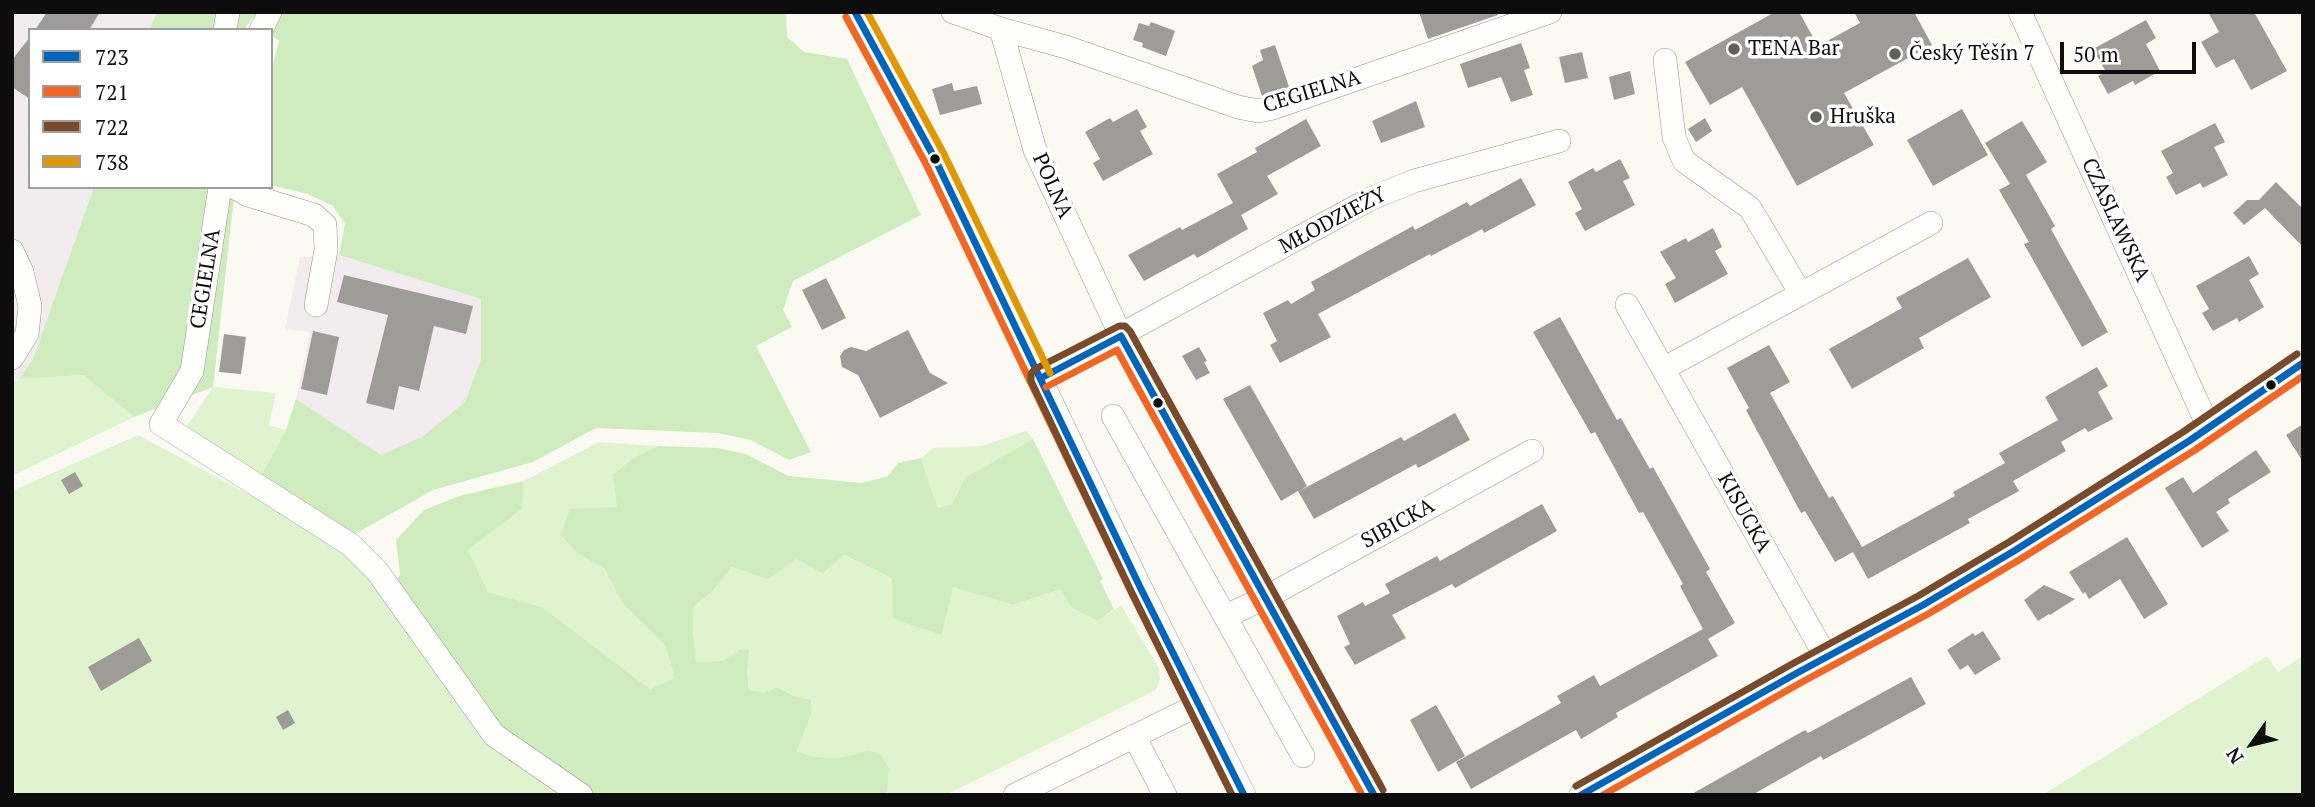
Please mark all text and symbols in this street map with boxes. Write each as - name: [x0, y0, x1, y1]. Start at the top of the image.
- legend: [28, 28, 273, 189]
- scale bar: [2063, 28, 2200, 72]
- place label: TENA Bar: [1748, 36, 1840, 62]
- text: 50 m: [2073, 40, 2119, 68]
- marker: TENA Bar: [1726, 41, 1742, 57]
- place label: Český Těšín 7: [1909, 41, 2035, 67]
- text: 723: [95, 43, 129, 71]
- marker: Český Těšín 7: [1887, 46, 1903, 62]
- street label: CEGIELNA: [1260, 65, 1364, 119]
- text: 721: [95, 78, 129, 106]
- place label: Hruška: [1830, 104, 1896, 130]
- marker: Hruška: [1808, 109, 1824, 125]
- text: 722: [95, 113, 129, 141]
- text: 738: [95, 148, 129, 176]
- street label: POLNA: [1026, 149, 1078, 223]
- unlabelled marker: [928, 152, 942, 166]
- street label: CZASLAWSKA: [2075, 154, 2155, 286]
- street label: MŁODZIEŻY: [1275, 182, 1391, 260]
- street label: CEGIELNA: [186, 227, 226, 331]
- unlabelled marker: [2264, 378, 2278, 392]
- unlabelled marker: [1151, 396, 1165, 410]
- street label: KISUCKA: [1712, 469, 1776, 557]
- street label: SIBICKA: [1357, 494, 1439, 554]
- north arrow: [2217, 709, 2287, 779]
- text: N: [2220, 743, 2249, 769]

